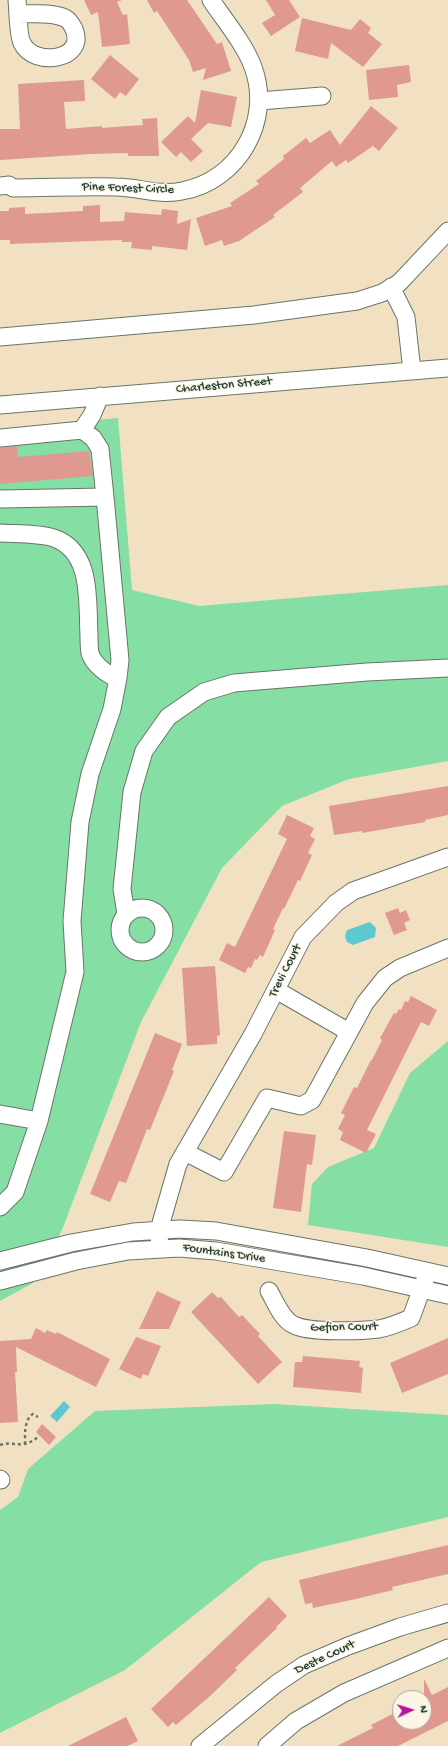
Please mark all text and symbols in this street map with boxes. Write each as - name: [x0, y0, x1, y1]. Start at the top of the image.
- street label: Pine Forest Circle: [82, 180, 174, 198]
- street label: Charleston Street: [175, 374, 273, 398]
- street label: Trevi Court: [266, 942, 306, 1000]
- street label: Fountains Drive: [182, 1240, 266, 1268]
- street label: Gefion Court: [310, 1320, 378, 1336]
- street label: Deste Court: [292, 1637, 358, 1679]
- north arrow: [392, 1690, 432, 1730]
- text: N: [417, 1705, 429, 1713]

